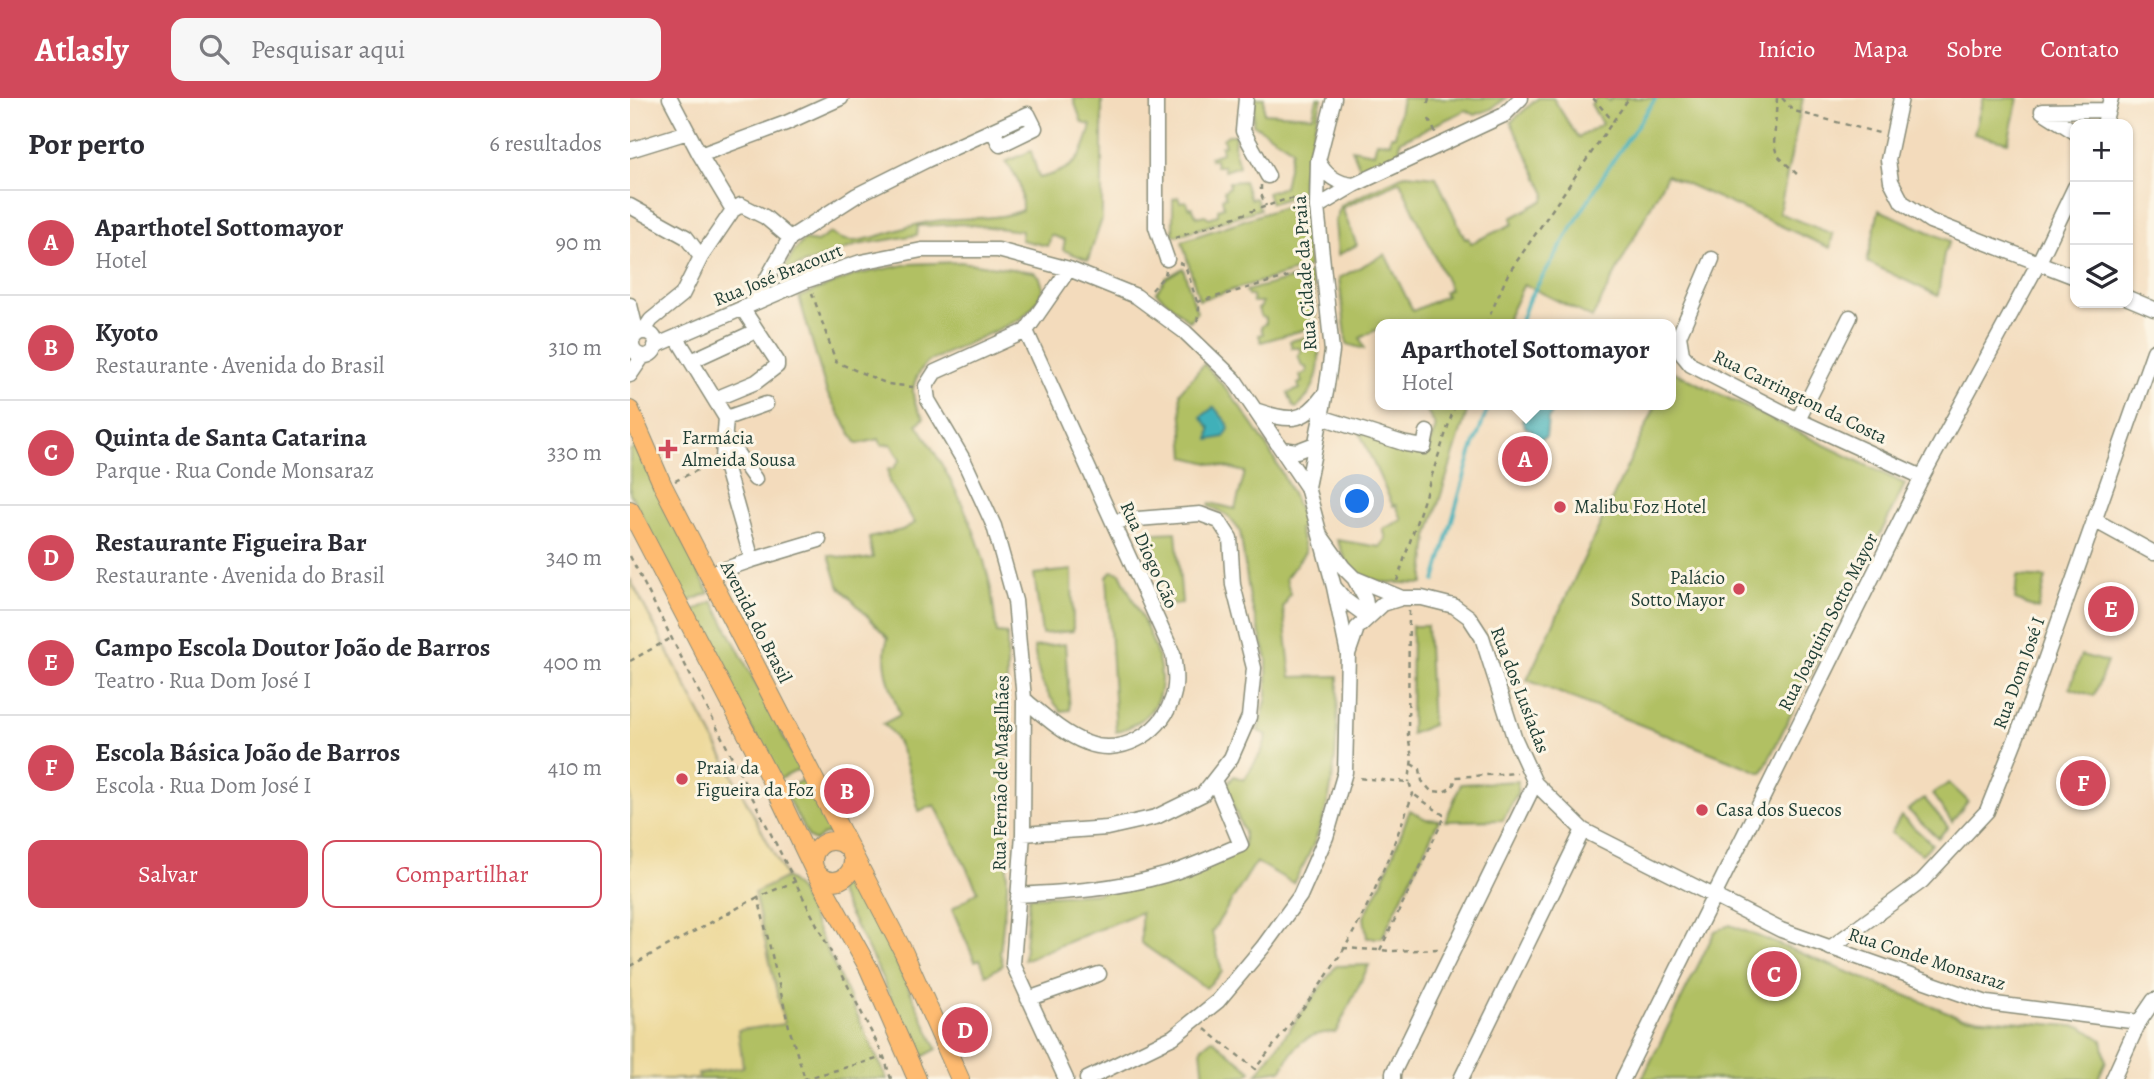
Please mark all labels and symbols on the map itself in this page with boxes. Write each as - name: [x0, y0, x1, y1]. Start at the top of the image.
- street label: Rua Cidade da Praia: [1287, 194, 1323, 352]
- street label: Rua José Bracourt: [710, 237, 846, 313]
- street label: Rua Carrington da Costa: [1708, 343, 1892, 451]
- place label: Farmácia Almeida Sousa: [681, 425, 796, 473]
- pin: A: [1502, 433, 1548, 485]
- marker: Farmácia Almeida Sousa: [660, 441, 676, 457]
- your location: [1340, 484, 1374, 518]
- place label: Malibu Foz Hotel: [1574, 494, 1706, 520]
- street label: Rua Diogo Cão: [1114, 497, 1184, 613]
- marker: Malibu Foz Hotel: [1552, 499, 1568, 515]
- street label: Rua Joaquim Sotto Mayor: [1772, 528, 1884, 716]
- street label: Avenida do Brasil: [714, 555, 798, 688]
- place label: Palácio Sotto Mayor: [1631, 565, 1725, 613]
- marker: Palácio Sotto Mayor: [1731, 581, 1747, 597]
- pin: E: [2088, 583, 2134, 635]
- street label: Rua Dom José I: [1987, 613, 2051, 733]
- street label: Rua dos Lusíadas: [1484, 623, 1556, 757]
- street label: Rua Fernão de Magalhães: [986, 675, 1016, 871]
- place label: Praia da Figueira da Foz: [696, 755, 814, 803]
- pin: F: [2060, 757, 2106, 809]
- pin: B: [824, 765, 870, 817]
- marker: Praia da Figueira da Foz: [674, 771, 690, 787]
- place label: Casa dos Suecos: [1716, 797, 1842, 823]
- marker: Casa dos Suecos: [1694, 802, 1710, 818]
- street label: Rua Conde Monsaraz: [1845, 921, 2009, 997]
- pin: C: [1751, 948, 1797, 1000]
- pin: D: [942, 1004, 988, 1056]

